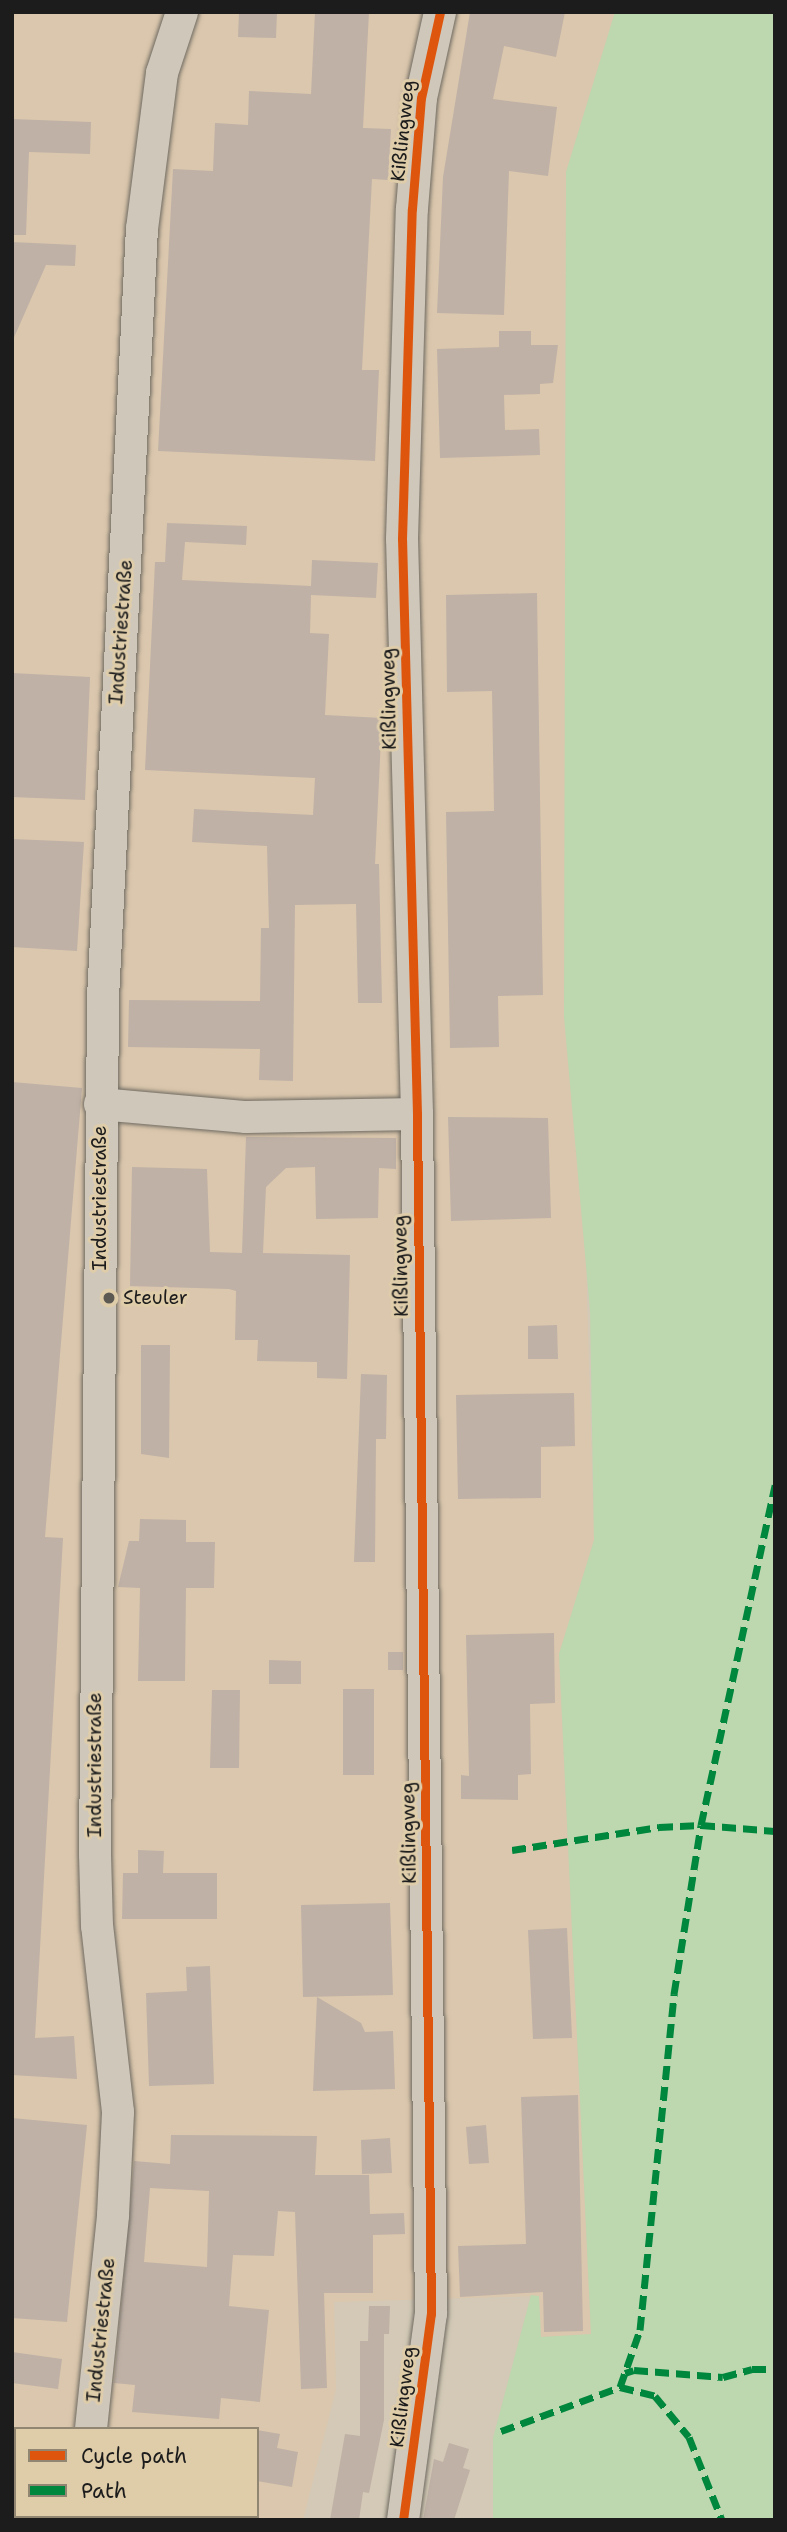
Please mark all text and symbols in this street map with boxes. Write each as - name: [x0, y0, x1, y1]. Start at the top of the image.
- street label: Kißlingweg: [386, 79, 420, 183]
- street label: Industriestraße: [105, 559, 137, 705]
- street label: Kißlingweg: [377, 648, 401, 750]
- street label: Industriestraße: [89, 1126, 111, 1270]
- street label: Kißlingweg: [389, 1215, 413, 1317]
- place label: Steuler: [123, 1287, 188, 1309]
- marker: Steuler: [101, 1290, 117, 1306]
- street label: Industriestraße: [84, 1693, 106, 1837]
- street label: Kißlingweg: [397, 1782, 421, 1884]
- street label: Industriestraße: [82, 2257, 120, 2403]
- street label: Kißlingweg: [385, 2345, 421, 2449]
- legend: [14, 2427, 259, 2518]
- text: Cycle path: [81, 2442, 187, 2470]
- text: Path: [81, 2477, 127, 2505]

